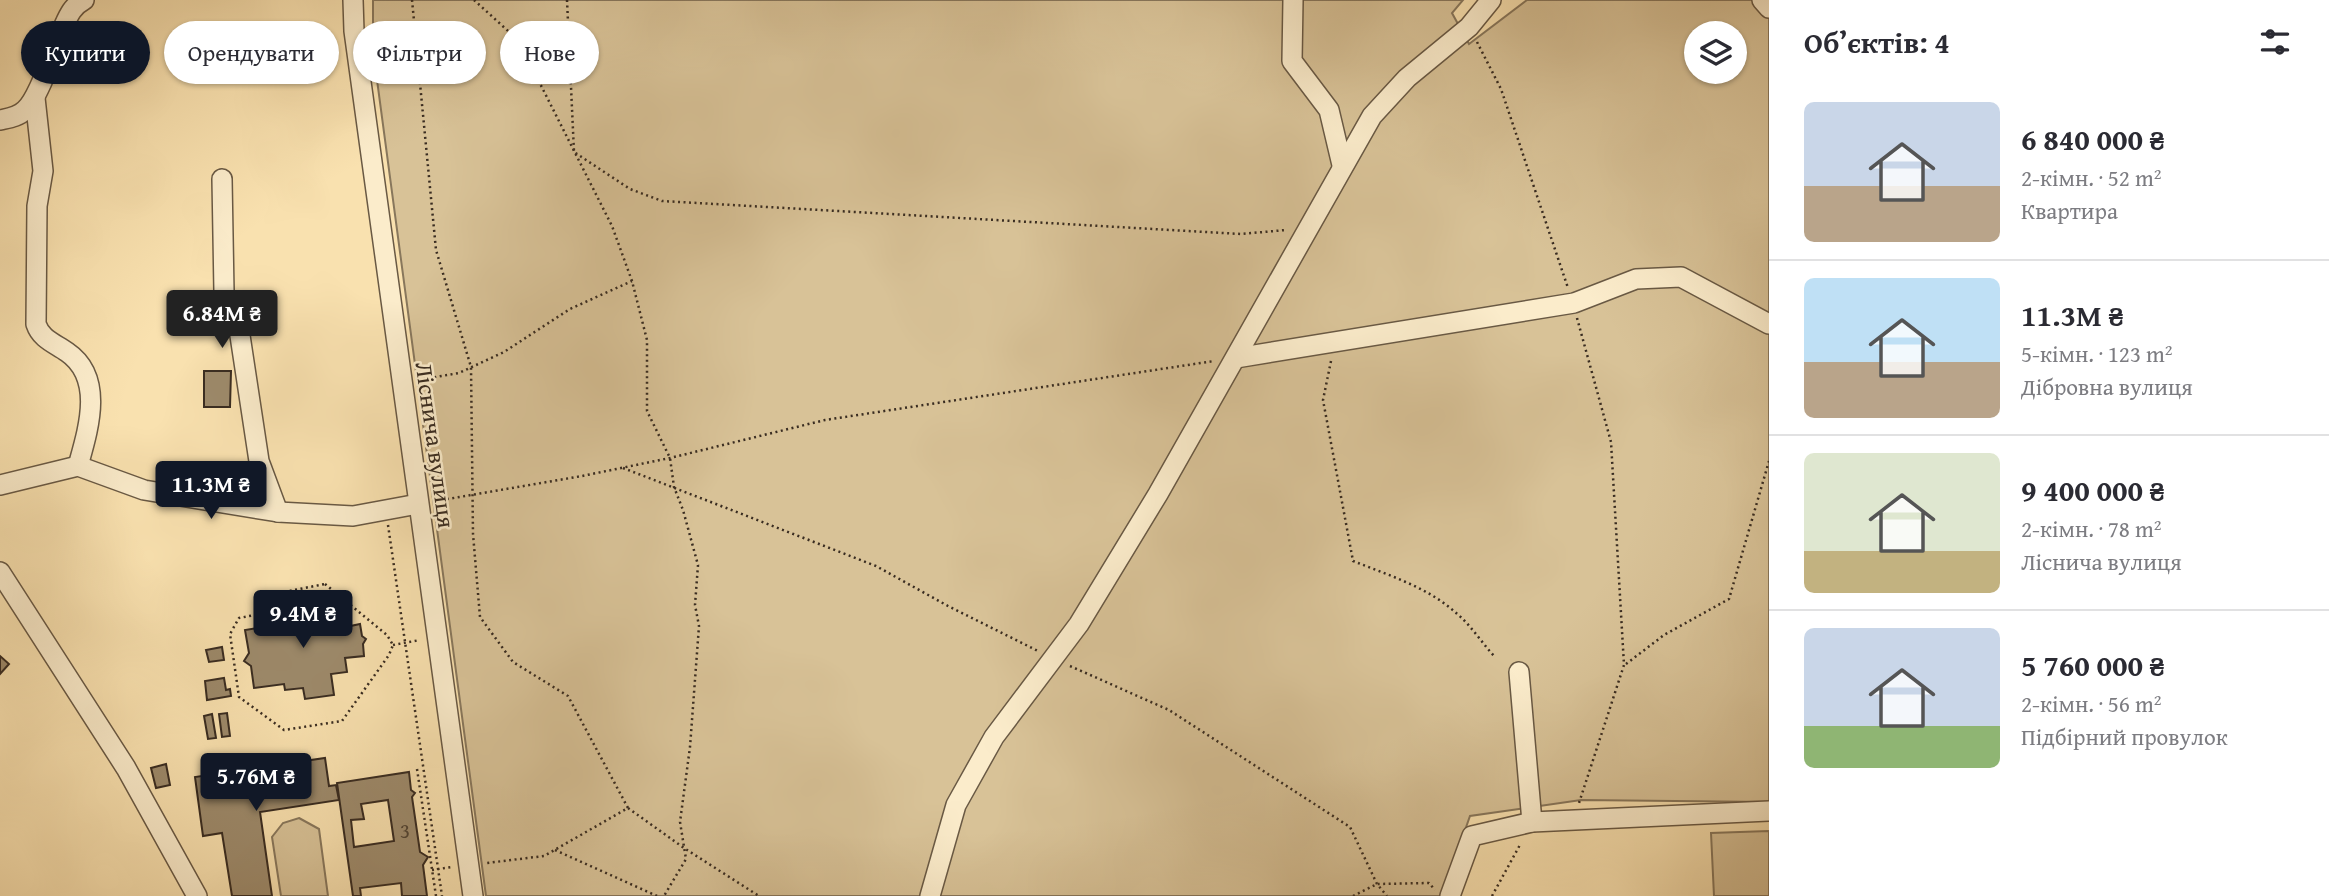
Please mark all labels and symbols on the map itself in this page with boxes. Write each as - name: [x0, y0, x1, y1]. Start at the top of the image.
- pin: 6.84M ₴: [157, 290, 287, 350]
- street label: Ліснича вулиця: [407, 360, 464, 530]
- pin: 11.3M ₴: [146, 462, 276, 521]
- pin: 9.4M ₴: [246, 590, 360, 650]
- pin: 5.76M ₴: [191, 754, 321, 813]
- house number: 3: [400, 815, 410, 846]

